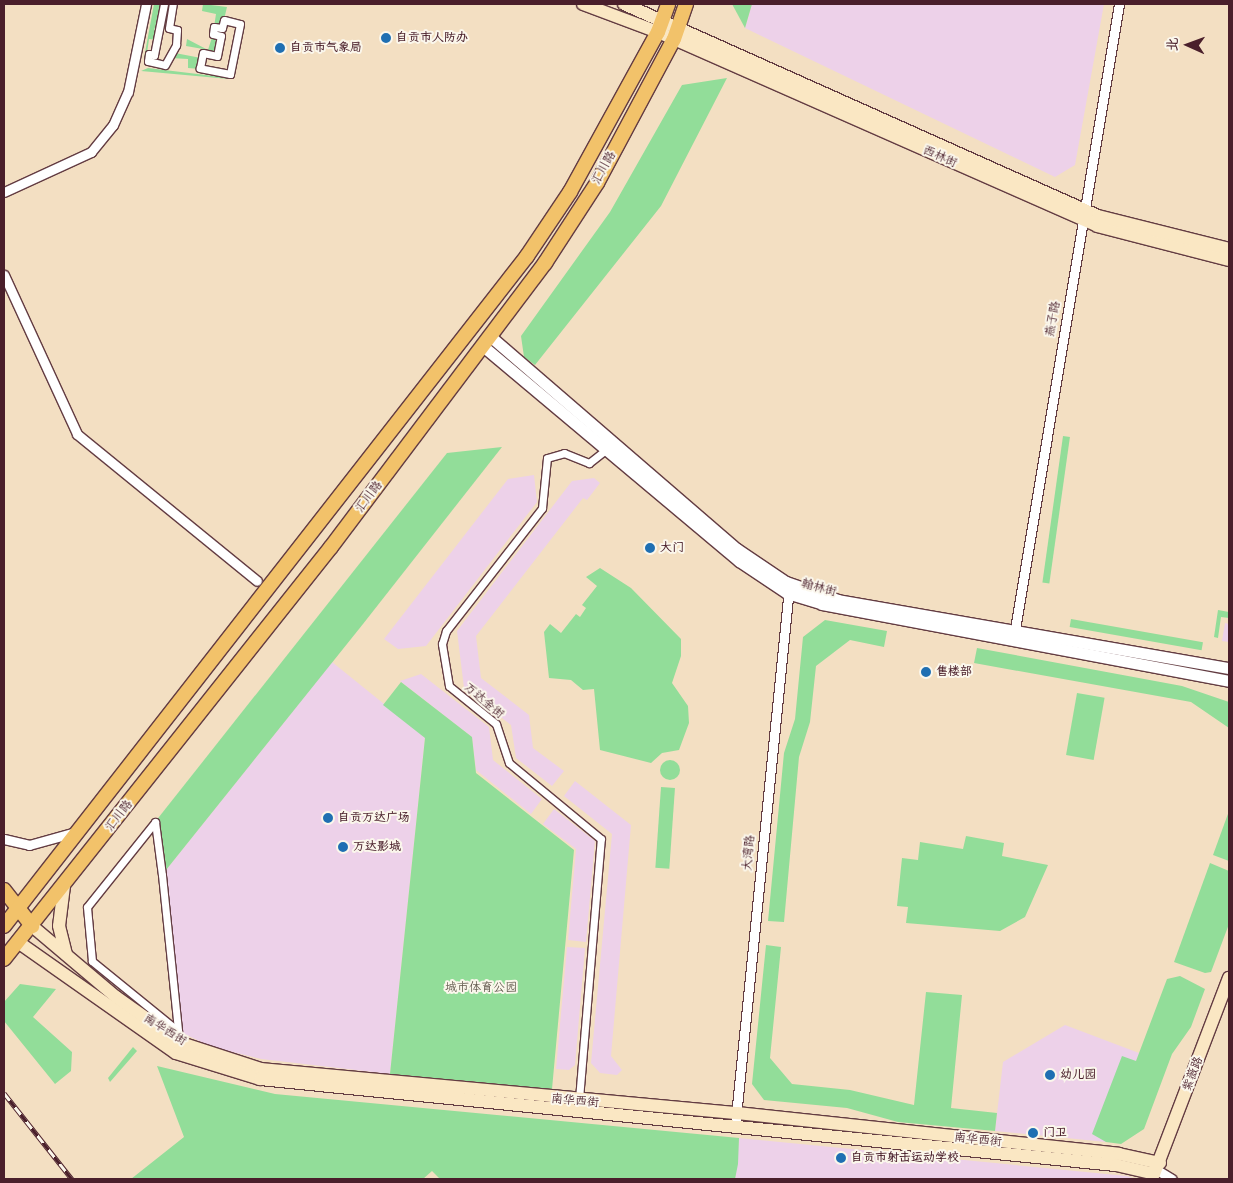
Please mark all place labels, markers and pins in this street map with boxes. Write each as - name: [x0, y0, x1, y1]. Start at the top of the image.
- place label: 自贡市人防办: [396, 31, 468, 45]
- marker: 自贡市人防办: [380, 32, 392, 44]
- place label: 自贡市气象局: [290, 41, 362, 55]
- marker: 自贡市气象局: [274, 42, 286, 54]
- place label: 大门: [660, 541, 684, 555]
- marker: 大门: [644, 542, 656, 554]
- place label: 售楼部: [936, 665, 972, 679]
- marker: 售楼部: [920, 666, 932, 678]
- place label: 自贡万达广场: [338, 811, 410, 825]
- marker: 自贡万达广场: [322, 812, 334, 824]
- place label: 万达影城: [353, 840, 401, 854]
- marker: 万达影城: [337, 841, 349, 853]
- place label: 幼儿园: [1060, 1068, 1096, 1082]
- marker: 幼儿园: [1044, 1069, 1056, 1081]
- place label: 门卫: [1043, 1126, 1067, 1140]
- marker: 门卫: [1027, 1127, 1039, 1139]
- place label: 自贡市射击运动学校: [851, 1151, 959, 1165]
- marker: 自贡市射击运动学校: [835, 1152, 847, 1164]

